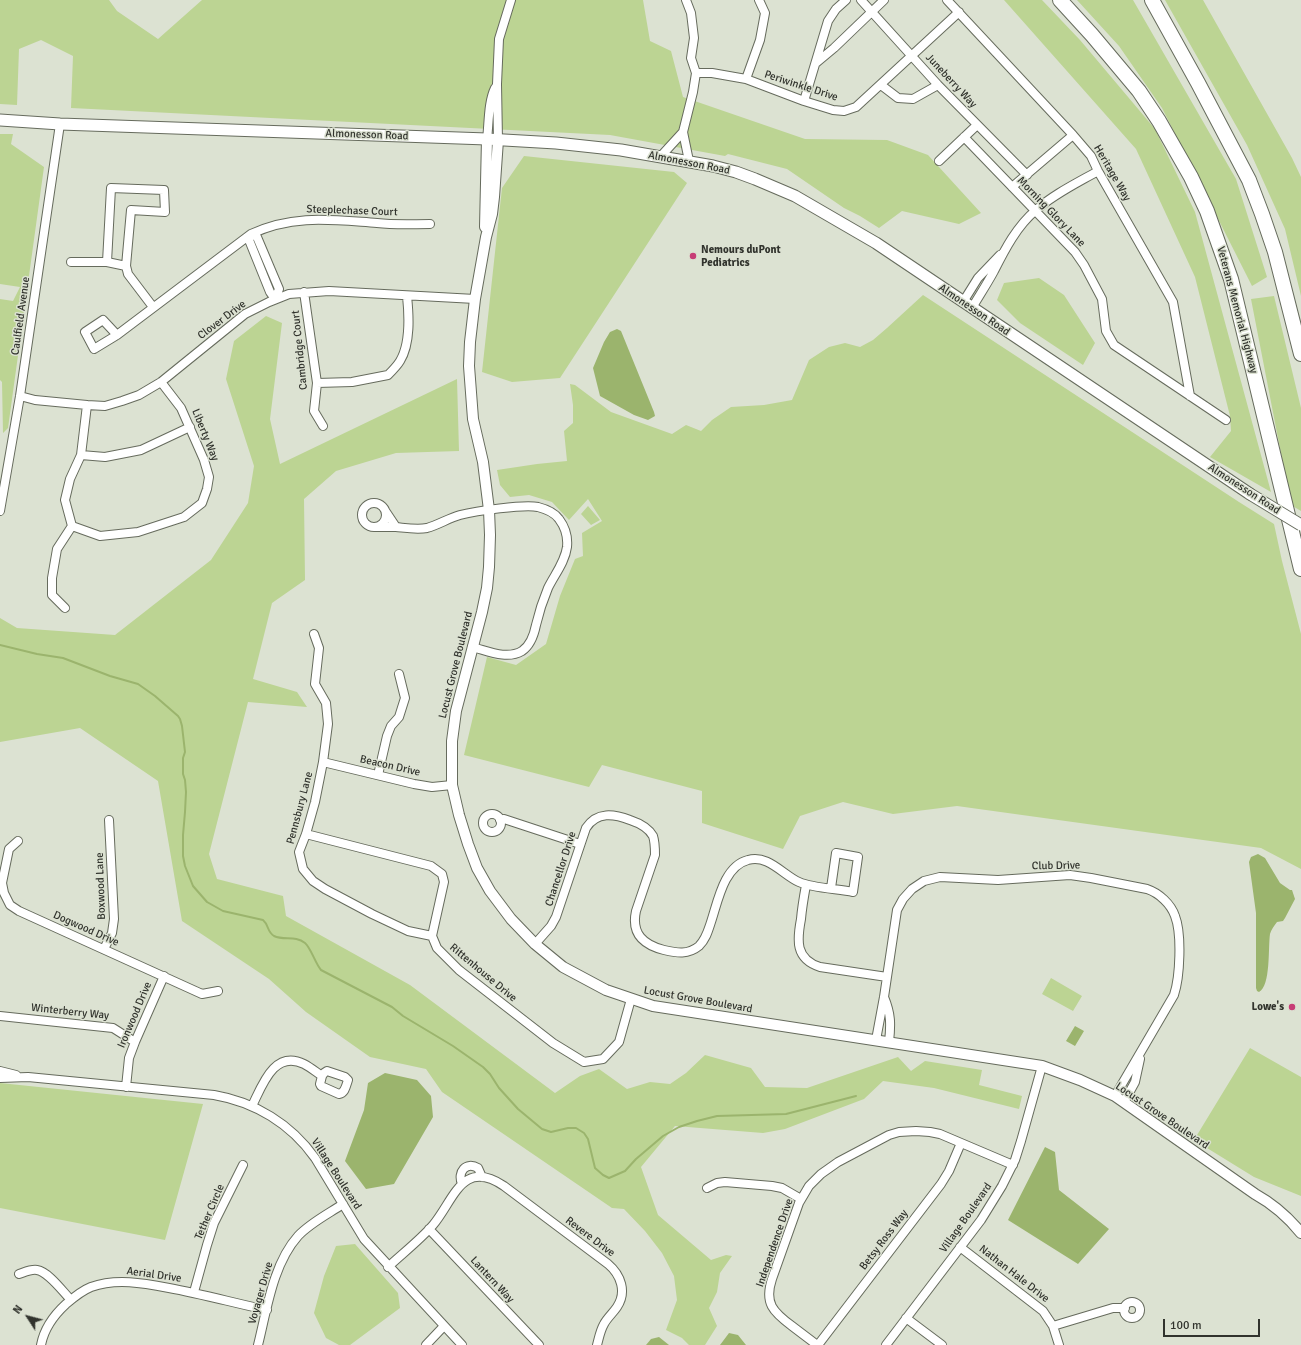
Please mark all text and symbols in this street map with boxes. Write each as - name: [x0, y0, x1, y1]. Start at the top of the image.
- street label: Juneberry Way: [923, 51, 979, 111]
- street label: Periwinkle Drive: [763, 68, 839, 104]
- street label: Almonesson Road: [325, 127, 409, 143]
- street label: Heritage Way: [1091, 143, 1133, 203]
- street label: Almonesson Road: [647, 149, 731, 177]
- street label: Morning Glory Lane: [1014, 174, 1088, 250]
- street label: Steeplechase Court: [306, 203, 398, 219]
- place label: Nemours duPont Pediatrics: [701, 243, 781, 269]
- street label: Veterans Memorial Highway: [1214, 245, 1260, 375]
- marker: Nemours duPont Pediatrics: [688, 251, 698, 261]
- street label: Caulfield Avenue: [9, 276, 33, 356]
- street label: Almonesson Road: [936, 281, 1012, 339]
- street label: Clover Drive: [195, 298, 249, 342]
- street label: Cambridge Court: [289, 310, 311, 390]
- street label: Liberty Way: [189, 407, 221, 463]
- street label: Almonesson Road: [1206, 461, 1282, 517]
- street label: Locust Grove Boulevard: [436, 610, 476, 720]
- street label: Beacon Drive: [359, 753, 421, 779]
- street label: Pennsbury Lane: [284, 770, 316, 846]
- street label: Chancellor Drive: [543, 830, 579, 908]
- street label: Boxwood Lane: [93, 852, 109, 920]
- street label: Club Drive: [1032, 859, 1080, 873]
- street label: Dogwood Drive: [51, 909, 121, 949]
- street label: Rittenhouse Drive: [447, 941, 519, 1005]
- street label: Ironwood Drive: [115, 980, 155, 1050]
- street label: Locust Grove Boulevard: [643, 984, 753, 1016]
- place label: Lowe's: [1252, 1000, 1284, 1014]
- street label: Winterberry Way: [30, 1001, 110, 1023]
- marker: Lowe's: [1287, 1002, 1297, 1012]
- street label: Locust Grove Boulevard: [1113, 1080, 1211, 1152]
- street label: Village Boulevard: [308, 1136, 364, 1212]
- street label: Village Boulevard: [937, 1181, 995, 1255]
- street label: Tether Circle: [192, 1182, 228, 1242]
- street label: Independence Drive: [754, 1197, 796, 1289]
- street label: Betsy Ross Way: [857, 1207, 911, 1273]
- street label: Revere Drive: [563, 1214, 617, 1260]
- street label: Nathan Hale Drive: [976, 1243, 1052, 1305]
- street label: Lantern Way: [467, 1254, 517, 1306]
- street label: Voyager Drive: [246, 1260, 276, 1326]
- street label: Aerial Drive: [126, 1265, 182, 1285]
- north arrow: [8, 1297, 48, 1337]
- text: N: [10, 1303, 25, 1317]
- scale bar: [1165, 1311, 1262, 1337]
- text: 100 m: [1170, 1318, 1202, 1333]

